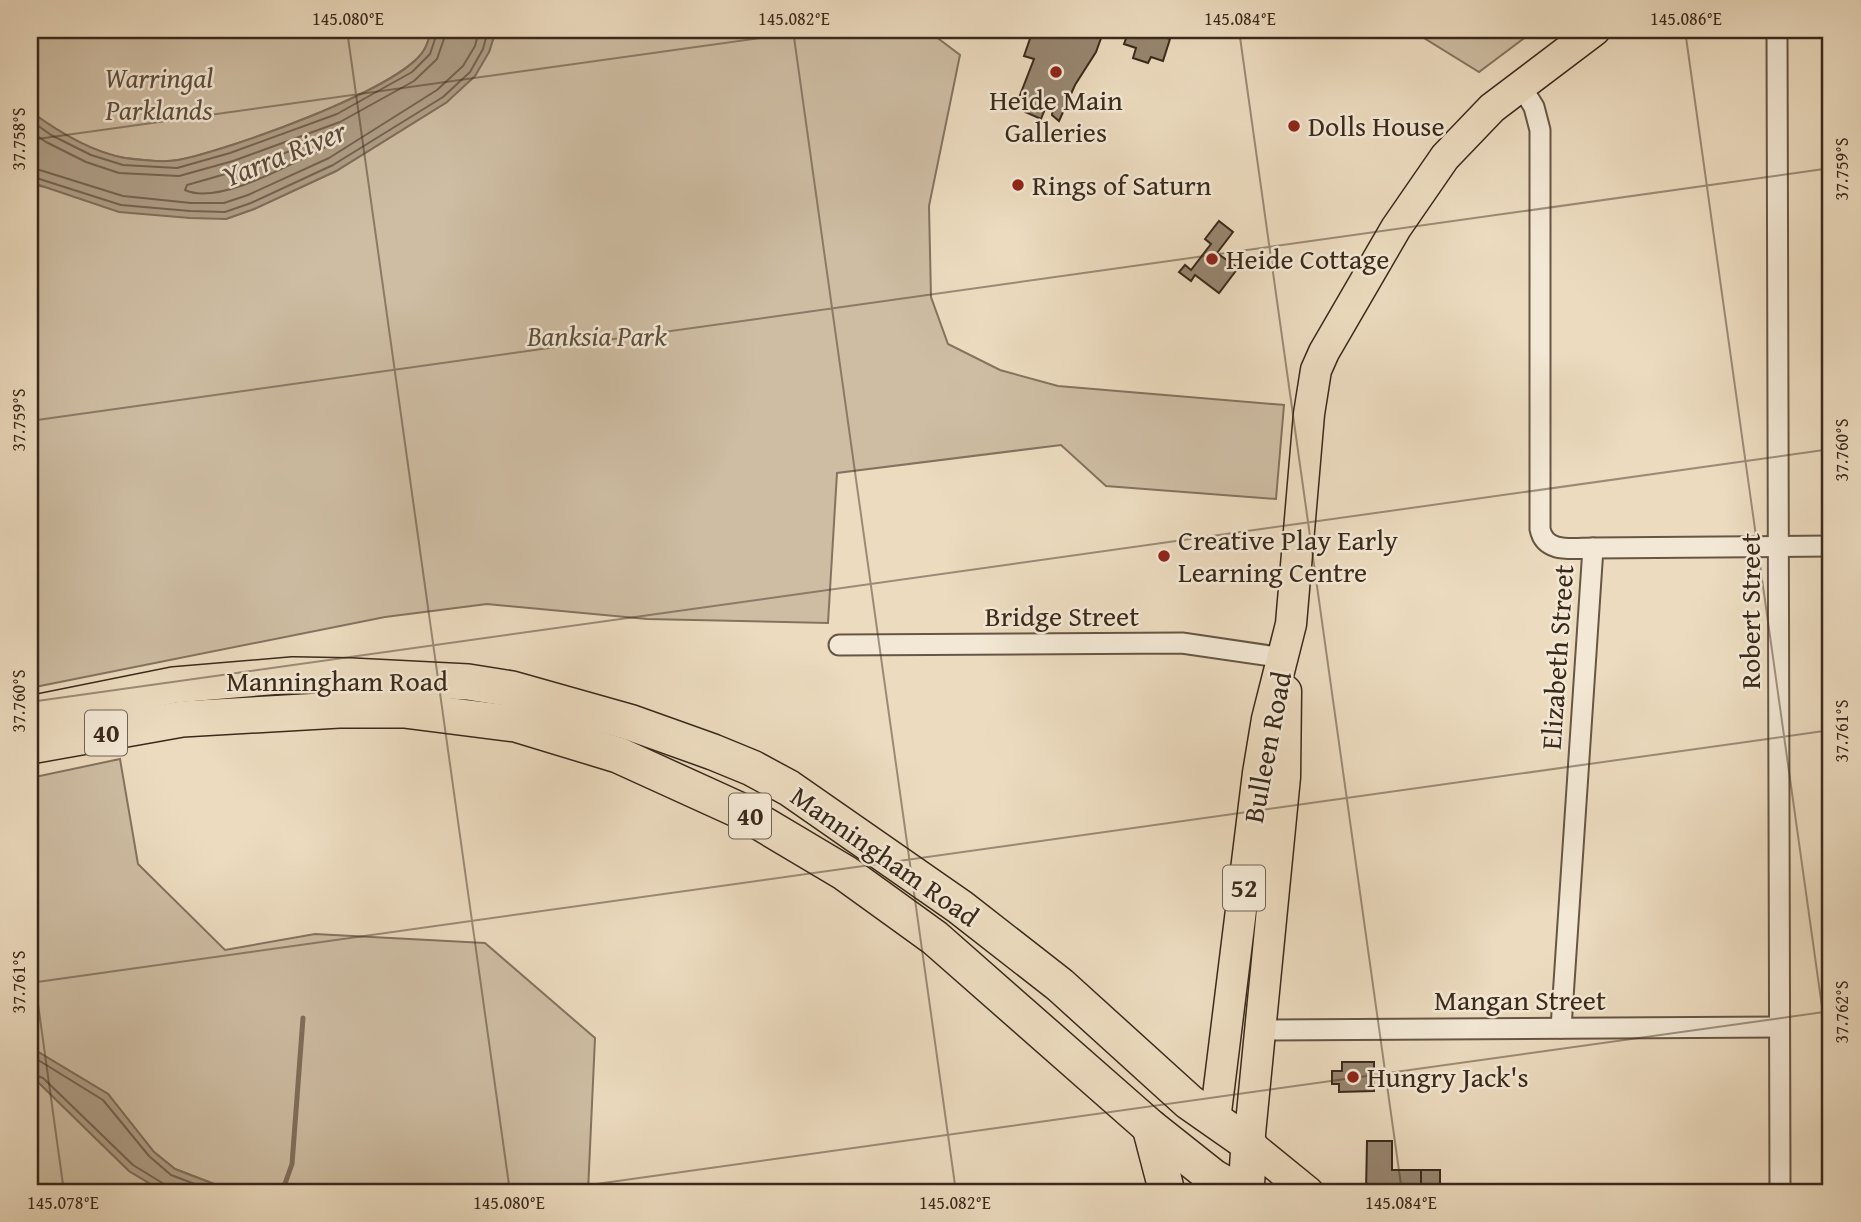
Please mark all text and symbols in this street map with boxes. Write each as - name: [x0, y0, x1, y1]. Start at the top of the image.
- text: 145.080°E: [312, 5, 384, 32]
- text: 145.082°E: [758, 5, 830, 32]
- text: 145.084°E: [1204, 5, 1276, 32]
- text: 145.086°E: [1650, 5, 1722, 32]
- park label: Warringal Parklands: [104, 57, 213, 130]
- marker: Heide Main Galleries: [1048, 64, 1064, 80]
- place label: Heide Main Galleries: [989, 79, 1123, 152]
- place label: Dolls House: [1308, 105, 1445, 146]
- text: 37.758°S: [5, 107, 32, 170]
- water label: Yarra River: [215, 108, 353, 198]
- marker: Dolls House: [1286, 118, 1302, 134]
- text: 37.759°S: [1828, 137, 1855, 200]
- place label: Rings of Saturn: [1032, 164, 1212, 205]
- marker: Rings of Saturn: [1010, 177, 1026, 193]
- place label: Heide Cottage: [1226, 238, 1389, 279]
- marker: Heide Cottage: [1204, 251, 1220, 267]
- park label: Banksia Park: [526, 315, 667, 356]
- text: 37.759°S: [5, 388, 32, 451]
- text: 37.760°S: [1828, 418, 1855, 481]
- place label: Creative Play Early Learning Centre: [1178, 519, 1398, 592]
- street label: Robert Street: [1729, 533, 1770, 689]
- marker: Creative Play Early Learning Centre: [1156, 548, 1172, 564]
- street label: Elizabeth Street: [1530, 563, 1583, 751]
- street label: Bridge Street: [985, 595, 1139, 636]
- street label: Manningham Road: [226, 660, 448, 701]
- street label: Bulleen Road: [1232, 668, 1301, 826]
- text: 37.760°S: [5, 669, 32, 732]
- text: 37.761°S: [1828, 699, 1855, 762]
- road number: 40: [85, 710, 127, 755]
- street label: Manningham Road: [783, 775, 988, 936]
- road number: 40: [729, 794, 771, 838]
- road number: 52: [1223, 866, 1265, 911]
- text: 37.761°S: [5, 950, 32, 1013]
- street label: Mangan Street: [1434, 979, 1606, 1020]
- text: 37.762°S: [1828, 980, 1855, 1043]
- place label: Hungry Jack's: [1367, 1056, 1529, 1097]
- marker: Hungry Jack's: [1345, 1069, 1361, 1085]
- text: 145.078°E: [27, 1189, 99, 1216]
- text: 145.080°E: [473, 1189, 545, 1216]
- text: 145.082°E: [919, 1189, 991, 1216]
- text: 145.084°E: [1365, 1189, 1437, 1216]

